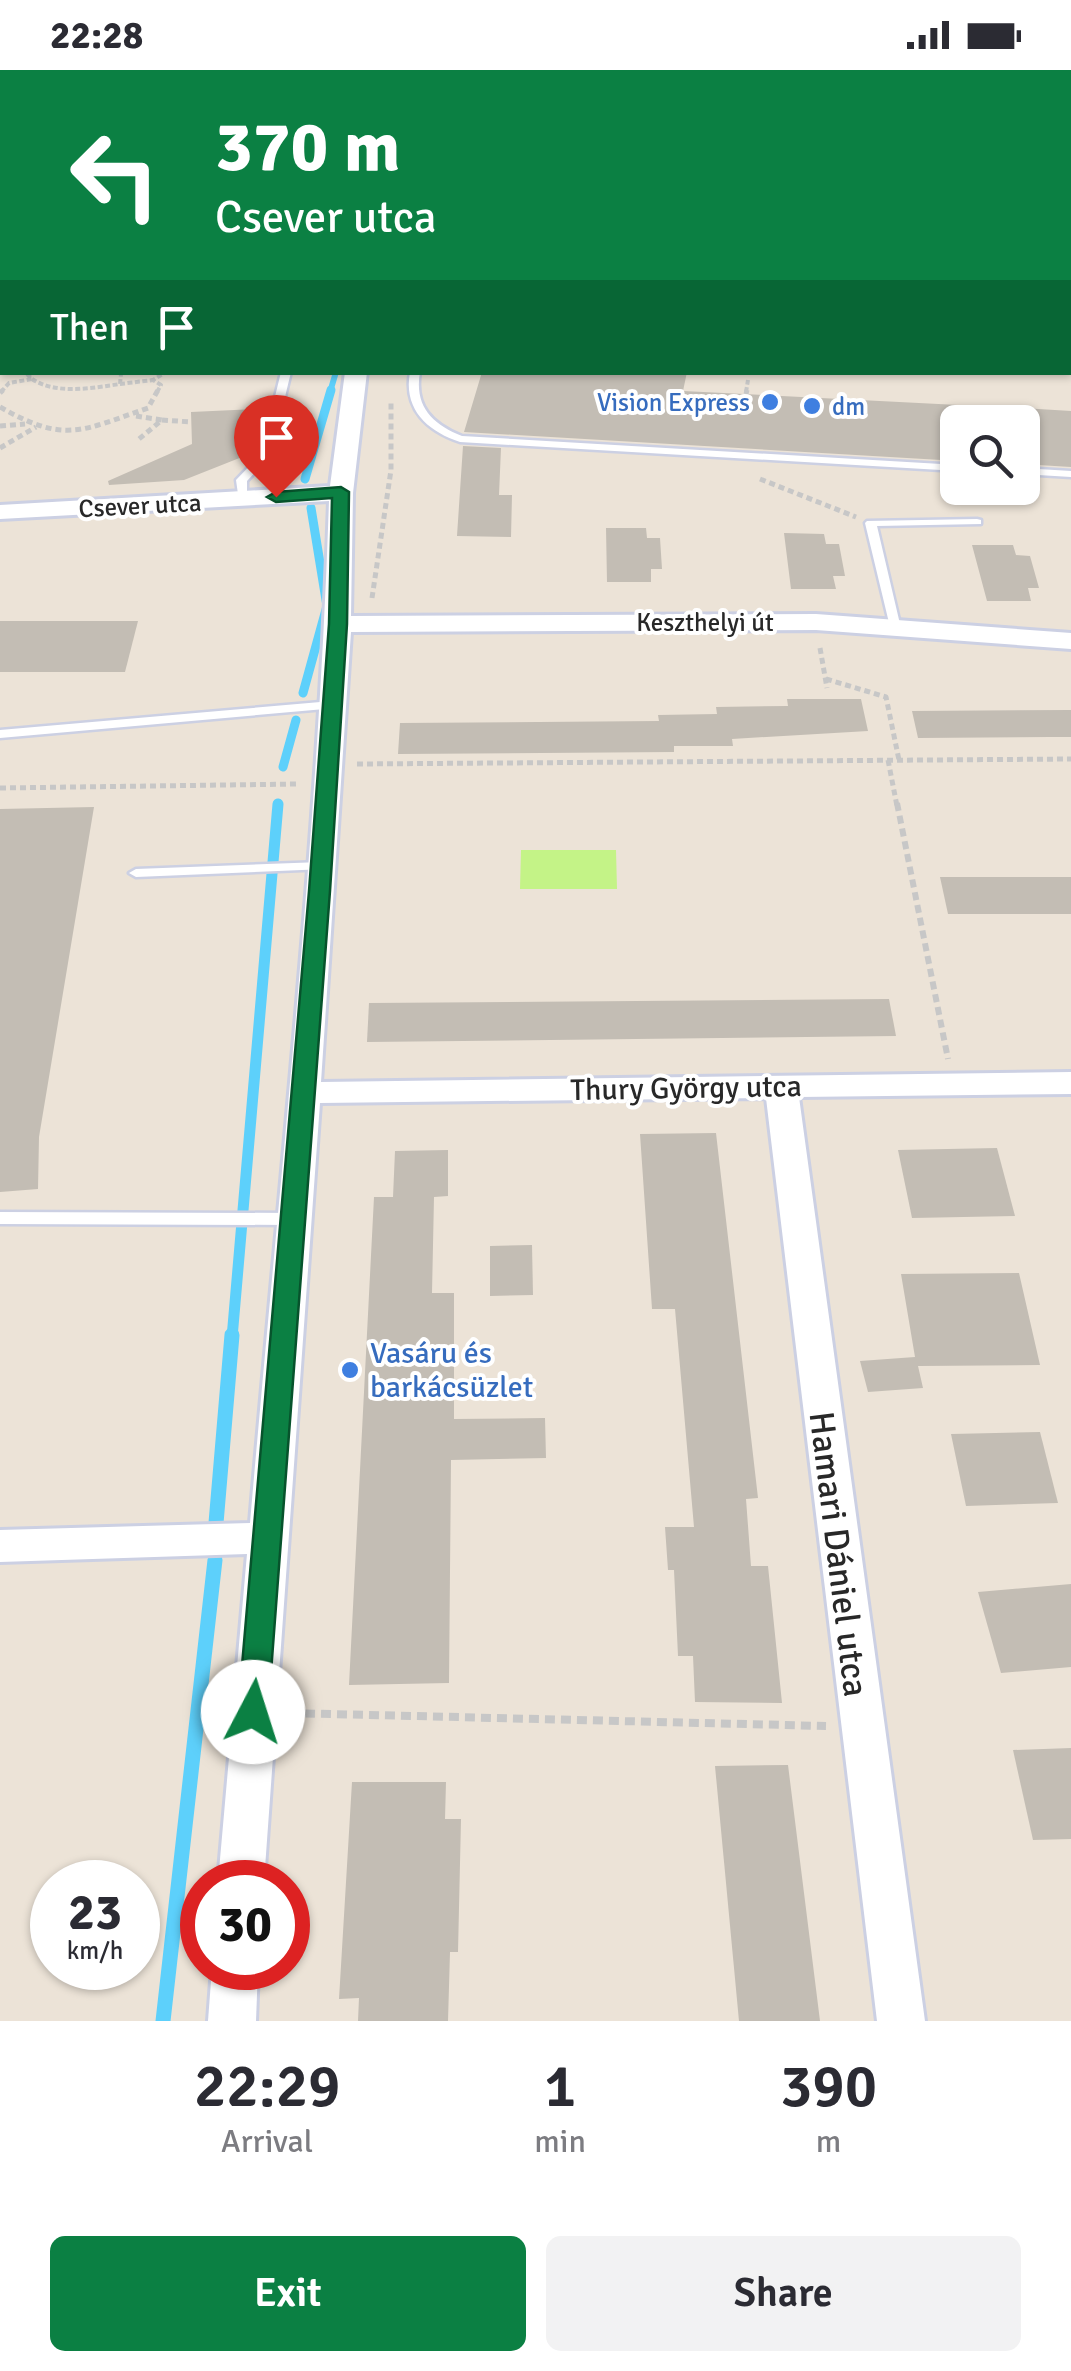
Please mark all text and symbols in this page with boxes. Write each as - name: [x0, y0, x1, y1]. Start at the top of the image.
- text: 22:28: [50, 12, 143, 59]
- text: 370 m: [215, 104, 400, 190]
- icon: left: [50, 110, 180, 240]
- text: Csever utca: [215, 190, 437, 245]
- icon: arrive: [149, 300, 204, 355]
- text: Then: [50, 304, 129, 351]
- place label: Vision Express: [597, 387, 750, 418]
- marker: Vision Express: [759, 391, 781, 413]
- place label: dm: [832, 391, 865, 422]
- pin: [234, 395, 319, 498]
- marker: dm: [801, 395, 823, 417]
- map controls: [940, 405, 1040, 505]
- button: search: [940, 405, 1040, 505]
- icon: arrive: [249, 410, 304, 465]
- street label: Csever utca: [78, 487, 202, 524]
- street label: Keszthelyi út: [636, 607, 774, 638]
- street label: Thury György utca: [570, 1068, 802, 1109]
- place label: Vasáru és barkácsüzlet: [370, 1335, 533, 1406]
- marker: Vasáru és barkácsüzlet: [339, 1359, 361, 1381]
- street label: Hamari Dániel utca: [800, 1409, 877, 1699]
- position arrow: [201, 1660, 305, 1764]
- speed limit sign: 30: [180, 1860, 310, 1990]
- text: 23: [68, 1882, 122, 1944]
- text: km/h: [67, 1935, 123, 1966]
- text: 22:29: [194, 2050, 340, 2124]
- text: 1: [544, 2050, 576, 2124]
- text: 390: [780, 2050, 877, 2124]
- text: Arrival: [221, 2122, 313, 2161]
- text: min: [534, 2122, 586, 2161]
- text: m: [816, 2122, 841, 2161]
- button: Exit: [50, 2236, 526, 2351]
- button: Share: [546, 2236, 1021, 2351]

